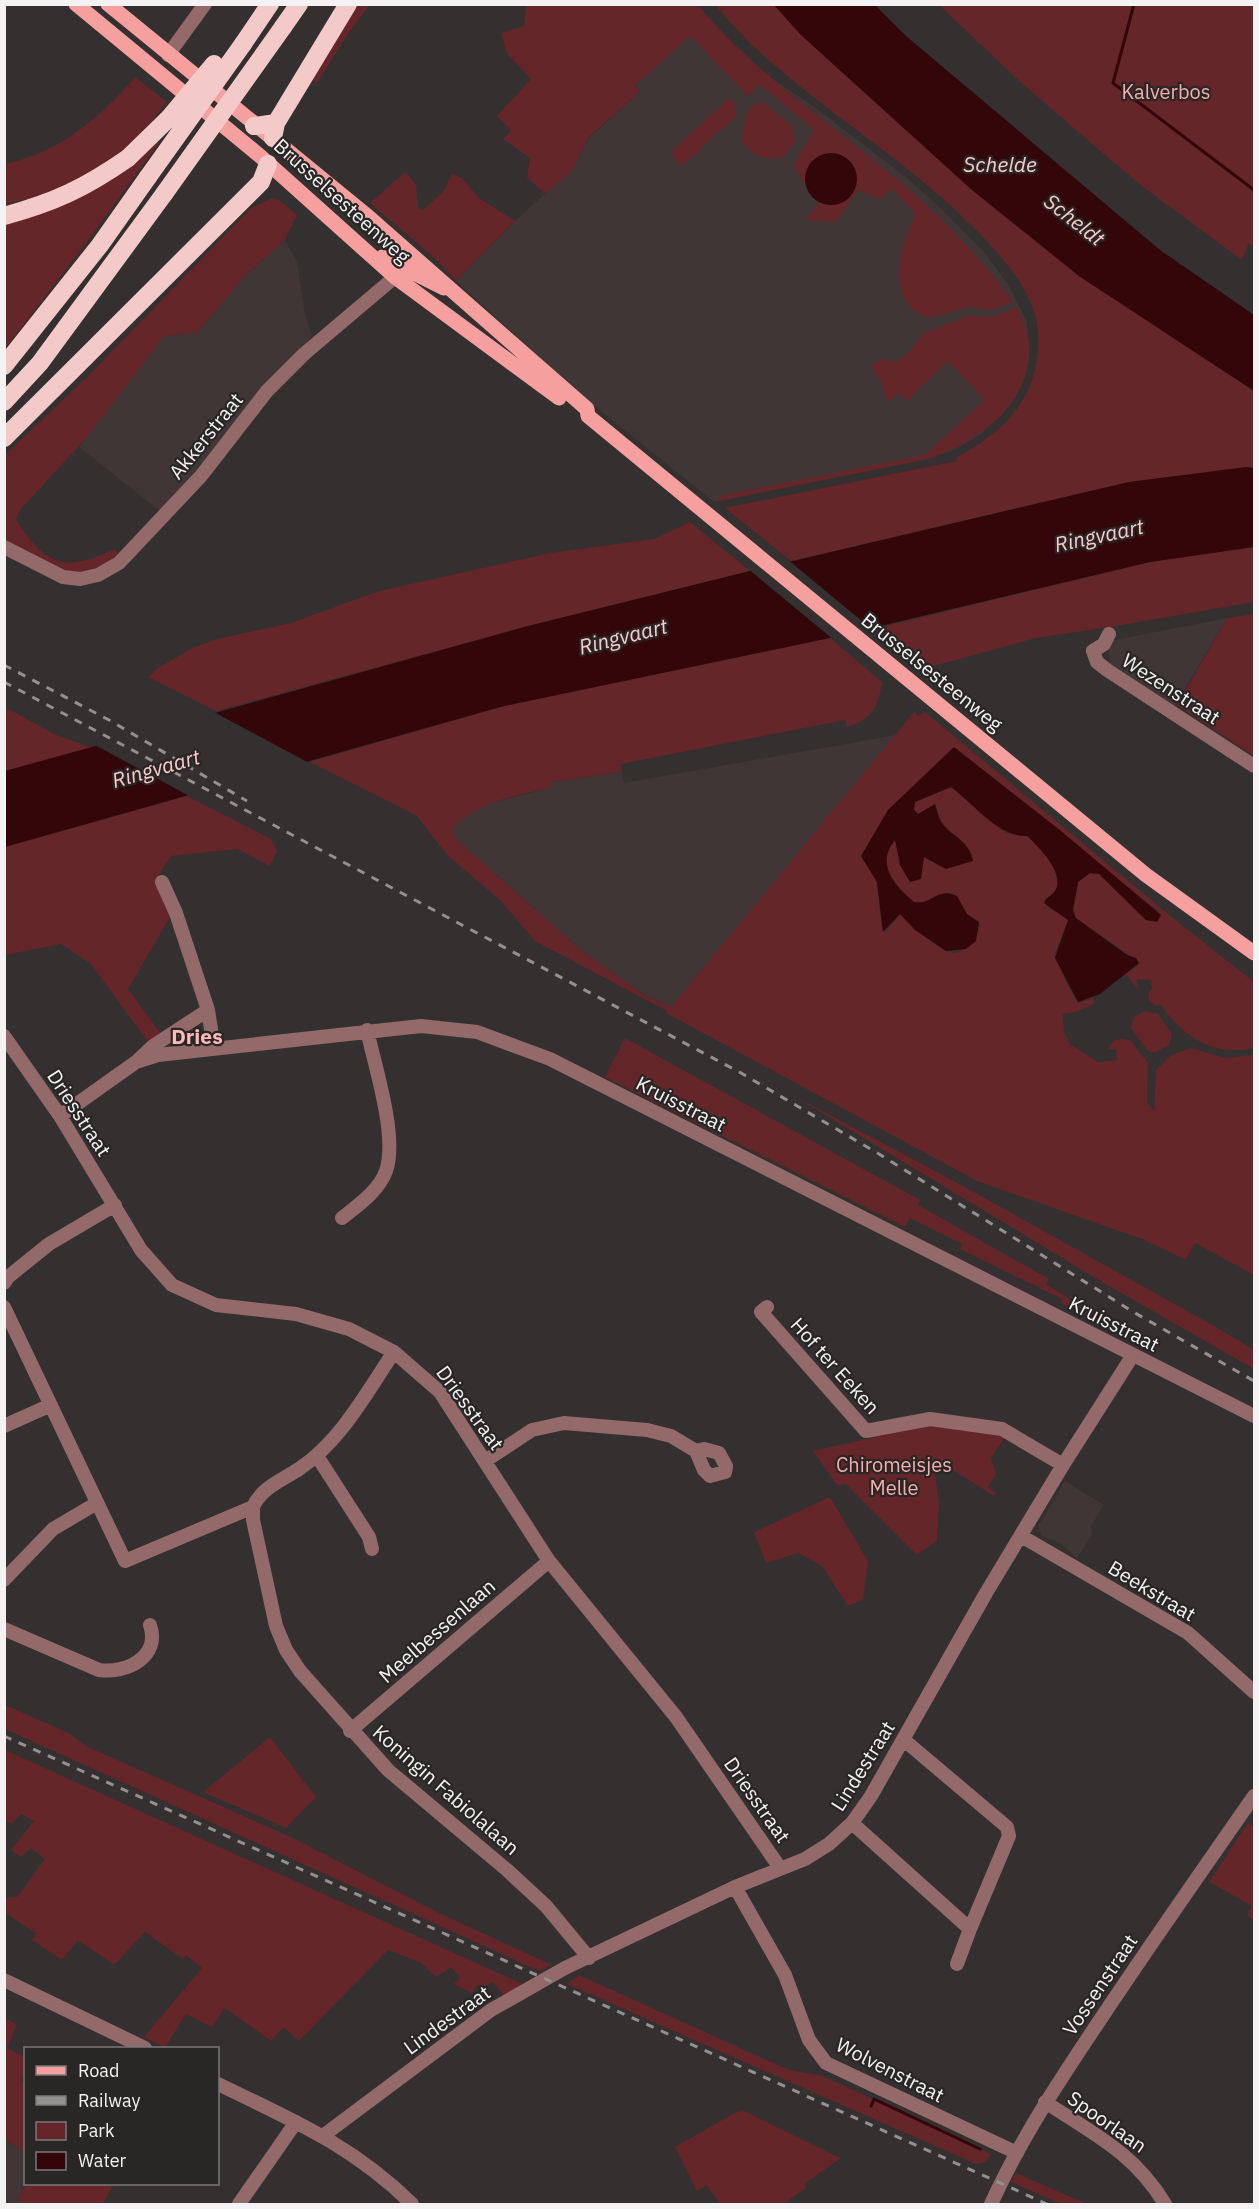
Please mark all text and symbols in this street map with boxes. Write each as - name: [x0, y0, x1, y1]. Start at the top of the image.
- park label: Kalverbos: [1122, 78, 1210, 105]
- street label: Brusselsesteenweg: [268, 132, 417, 269]
- water label: Schelde: [963, 150, 1037, 178]
- water label: Scheldt: [1039, 187, 1112, 252]
- street label: Akkerstraat: [162, 387, 249, 485]
- water label: Ringvaart: [1052, 512, 1147, 558]
- street label: Brusselsesteenweg: [856, 606, 1009, 737]
- water label: Ringvaart: [576, 611, 671, 661]
- street label: Wezenstraat: [1117, 647, 1226, 730]
- water label: Ringvaart: [109, 742, 204, 794]
- district label: Dries: [171, 1022, 223, 1050]
- street label: Driesstraat: [41, 1064, 118, 1161]
- street label: Kruisstraat: [631, 1069, 731, 1138]
- street label: Kruisstraat: [1064, 1289, 1164, 1358]
- street label: Hof ter Eeken: [785, 1312, 886, 1420]
- street label: Driesstraat: [430, 1360, 510, 1456]
- park label: Chiromeisjes Melle: [836, 1451, 952, 1501]
- street label: Beekstraat: [1103, 1554, 1201, 1627]
- street label: Meelbessenlaan: [373, 1573, 501, 1689]
- street label: Lindestraat: [824, 1716, 901, 1816]
- street label: Koningin Fabiolalaan: [367, 1718, 525, 1861]
- street label: Driesstraat: [718, 1752, 797, 1848]
- street label: Vossenstraat: [1056, 1929, 1143, 2041]
- street label: Lindestraat: [398, 1979, 496, 2060]
- street label: Wolvenstraat: [831, 2031, 949, 2108]
- legend: [24, 2047, 219, 2185]
- text: Road: [78, 2059, 119, 2082]
- street label: Spoorlaan: [1062, 2084, 1152, 2159]
- text: Railway: [78, 2089, 140, 2112]
- text: Park: [78, 2119, 115, 2142]
- text: Water: [78, 2149, 127, 2172]

